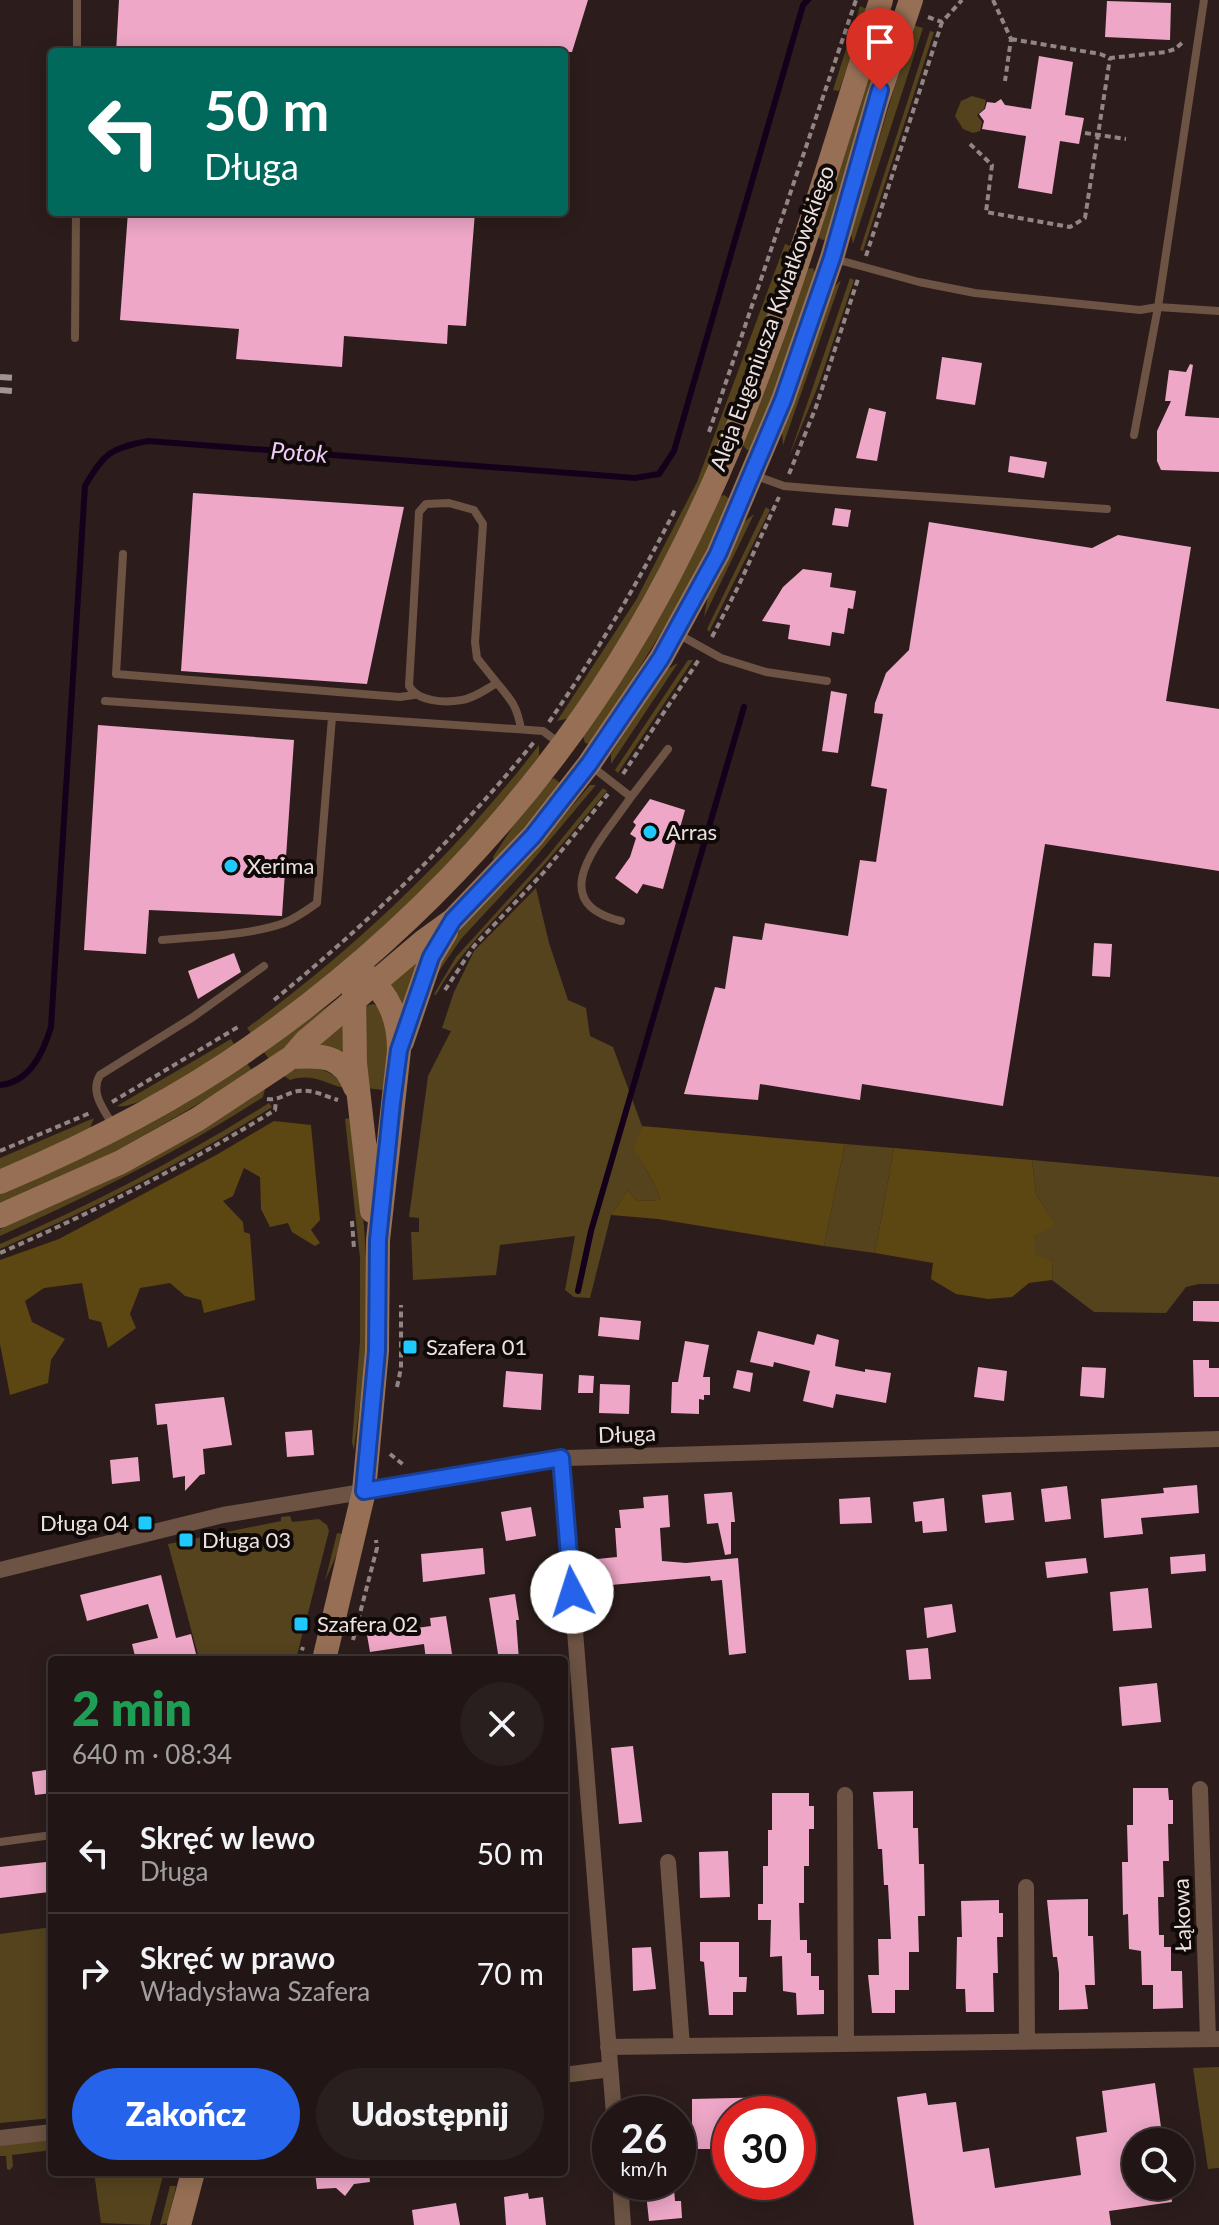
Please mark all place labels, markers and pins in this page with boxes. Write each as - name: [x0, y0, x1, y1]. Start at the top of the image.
- pin: [846, 8, 914, 90]
- place label: Arras: [666, 818, 717, 845]
- marker: Arras: [641, 823, 659, 841]
- place label: Xerima: [247, 852, 314, 879]
- marker: Xerima: [222, 857, 240, 875]
- place label: Szafera 01: [426, 1333, 527, 1360]
- marker: Szafera 01: [401, 1338, 419, 1356]
- place label: Długa 04: [40, 1509, 129, 1536]
- marker: Długa 04: [136, 1514, 154, 1532]
- place label: Długa 03: [202, 1526, 291, 1553]
- marker: Długa 03: [177, 1531, 195, 1549]
- place label: Szafera 02: [317, 1610, 418, 1637]
- marker: Szafera 02: [292, 1615, 310, 1633]

